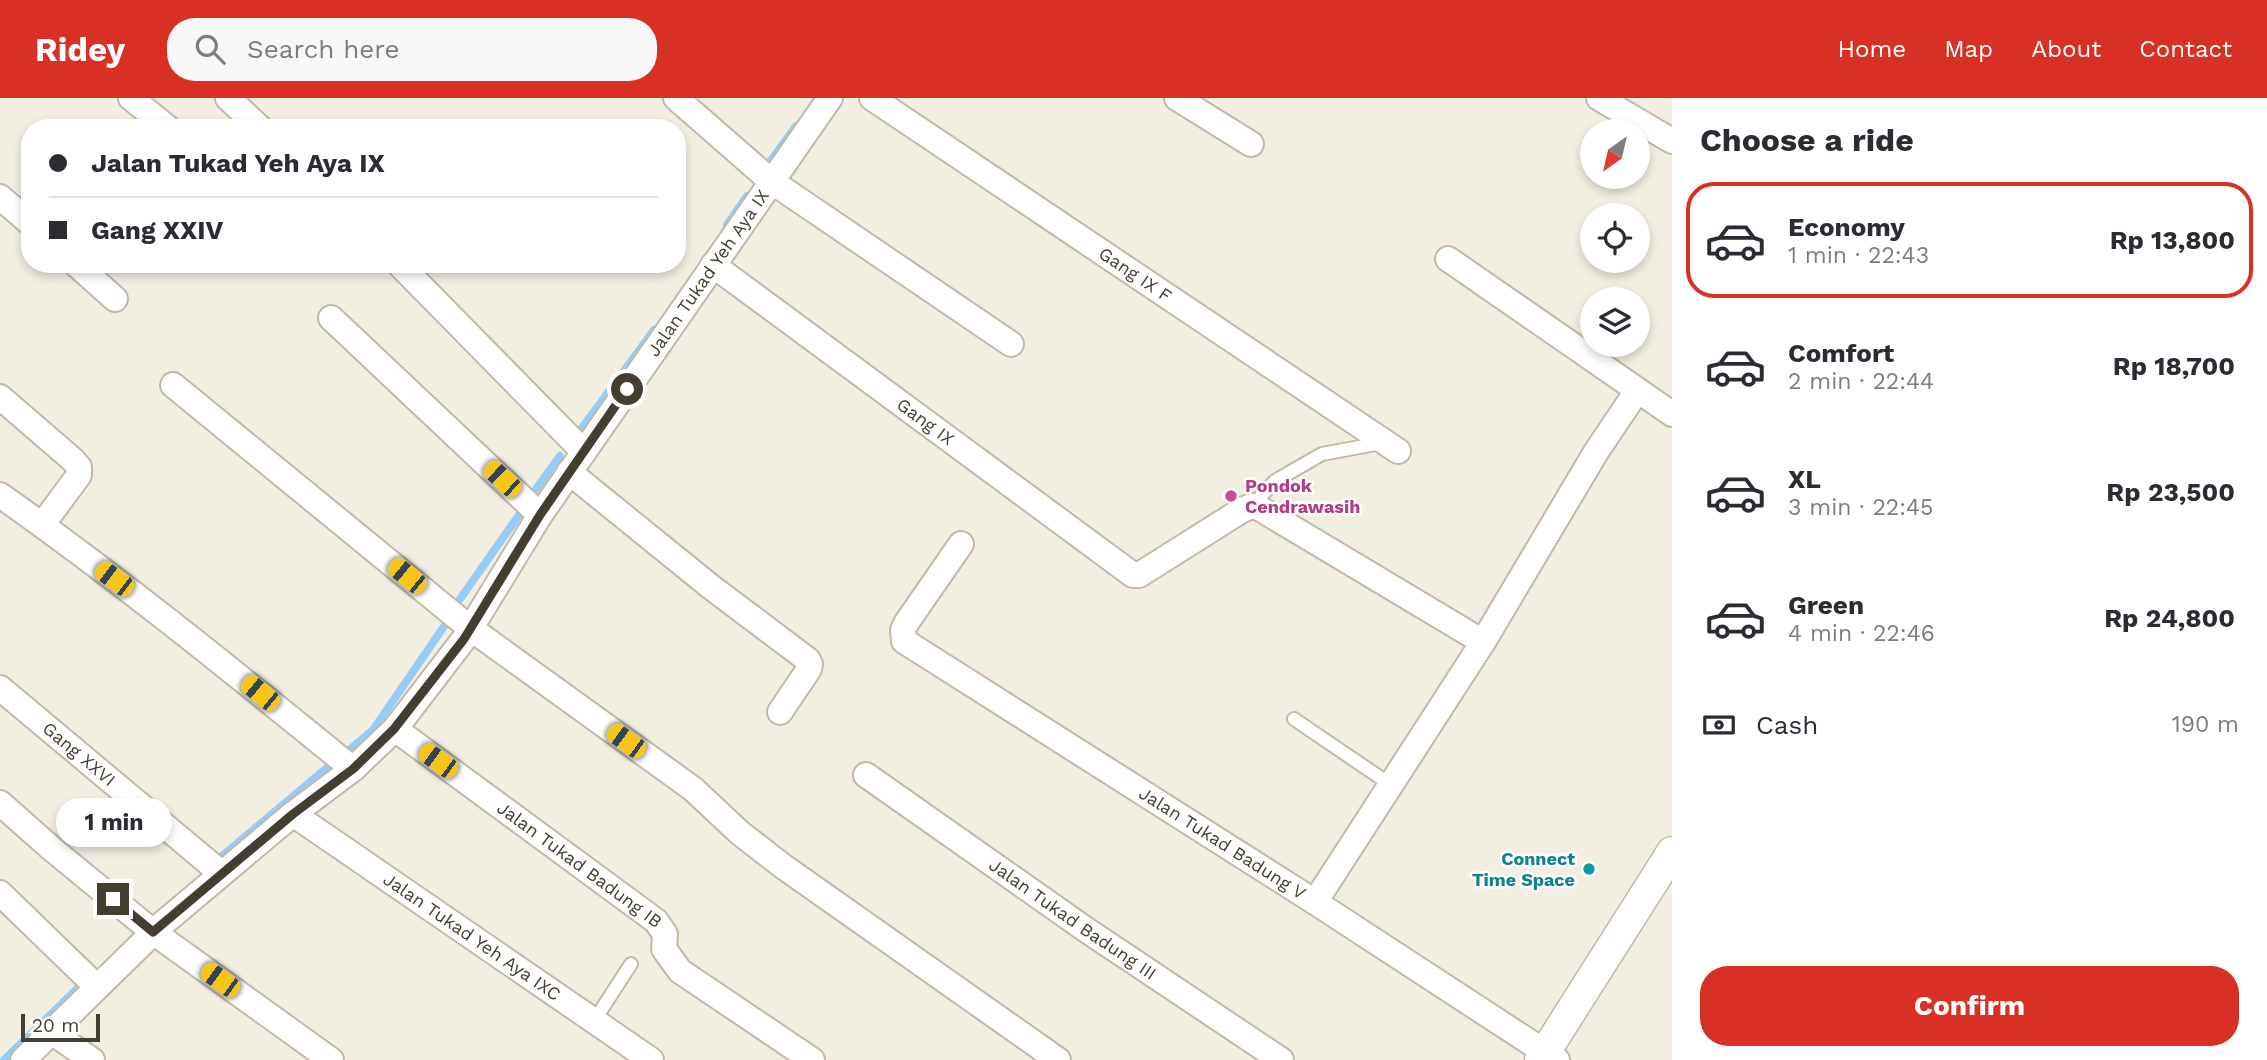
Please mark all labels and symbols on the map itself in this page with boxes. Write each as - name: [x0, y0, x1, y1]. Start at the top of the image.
- north arrow: [1580, 119, 1650, 189]
- street label: Jalan Tukad Yeh Aya IX: [643, 185, 773, 360]
- street label: Gang IX F: [1095, 242, 1176, 306]
- route start: [611, 373, 643, 405]
- street label: Gang IX: [893, 393, 959, 450]
- car: [480, 457, 525, 501]
- place label: Pondok Cendrawasih: [1245, 475, 1360, 517]
- marker: Pondok Cendrawasih: [1223, 488, 1239, 504]
- car: [385, 555, 430, 597]
- car: [91, 558, 138, 600]
- car: [238, 672, 283, 714]
- street label: Gang XXVI: [39, 717, 120, 790]
- car: [603, 720, 650, 762]
- car: [415, 740, 462, 782]
- street label: Jalan Tukad Badung V: [1135, 782, 1310, 904]
- street label: Jalan Tukad Badung IB: [493, 797, 666, 932]
- callout: 1 min: [55, 798, 171, 846]
- place label: Connect Time Space: [1472, 848, 1575, 890]
- street label: Jalan Tukad Badung III: [985, 854, 1160, 984]
- marker: Connect Time Space: [1581, 861, 1597, 877]
- street label: Jalan Tukad Yeh Aya IXC: [379, 868, 565, 1005]
- route end: [97, 883, 129, 915]
- car: [197, 959, 244, 1001]
- scale bar: [21, 1011, 100, 1043]

